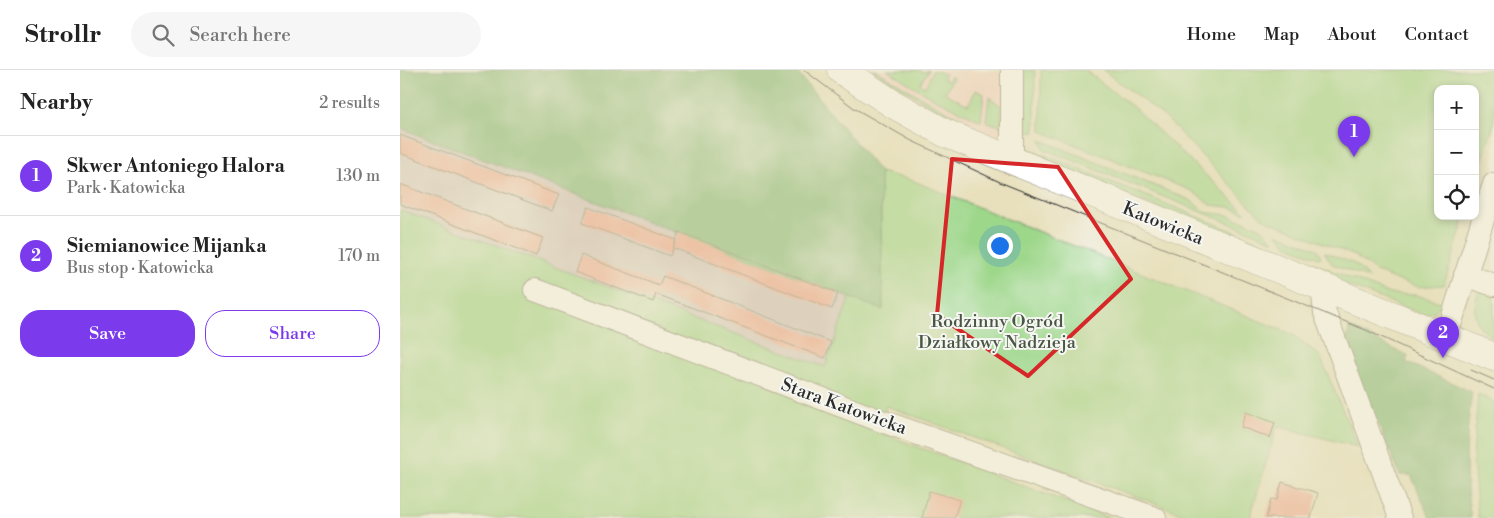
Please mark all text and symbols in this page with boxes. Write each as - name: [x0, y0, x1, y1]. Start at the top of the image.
- search box: [131, 12, 481, 57]
- text: Strollr: [25, 20, 101, 50]
- icon: search: [149, 21, 177, 49]
- text: Search here: [189, 23, 291, 47]
- text: Home: [1187, 23, 1236, 46]
- text: Map: [1264, 23, 1300, 46]
- text: About: [1328, 23, 1377, 46]
- text: Contact: [1405, 23, 1469, 46]
- map controls: [1434, 85, 1479, 220]
- button: +: [1434, 85, 1479, 130]
- text: Nearby: [20, 90, 93, 116]
- text: 2 results: [319, 93, 380, 113]
- pin: 1: [1338, 116, 1370, 157]
- button: −: [1434, 130, 1479, 175]
- text: Skwer Antoniego Halora: [67, 154, 285, 178]
- text: 1: [32, 166, 40, 186]
- text: 130 m: [336, 166, 380, 186]
- button: locate: [1434, 175, 1479, 220]
- text: Park · Katowicka: [67, 178, 185, 198]
- street label: Katowicka: [1119, 197, 1208, 250]
- your location: [987, 233, 1013, 259]
- text: Siemianowice Mijanka: [67, 234, 266, 258]
- text: 2: [31, 246, 41, 266]
- text: 170 m: [338, 246, 380, 266]
- text: Bus stop · Katowicka: [67, 258, 214, 278]
- button: Save: [20, 310, 195, 357]
- button: Share: [205, 310, 380, 357]
- park label: Rodzinny Ogród Działkowy Nadzieja: [918, 310, 1077, 354]
- pin: 2: [1427, 317, 1459, 358]
- street label: Stara Katowicka: [778, 373, 911, 440]

